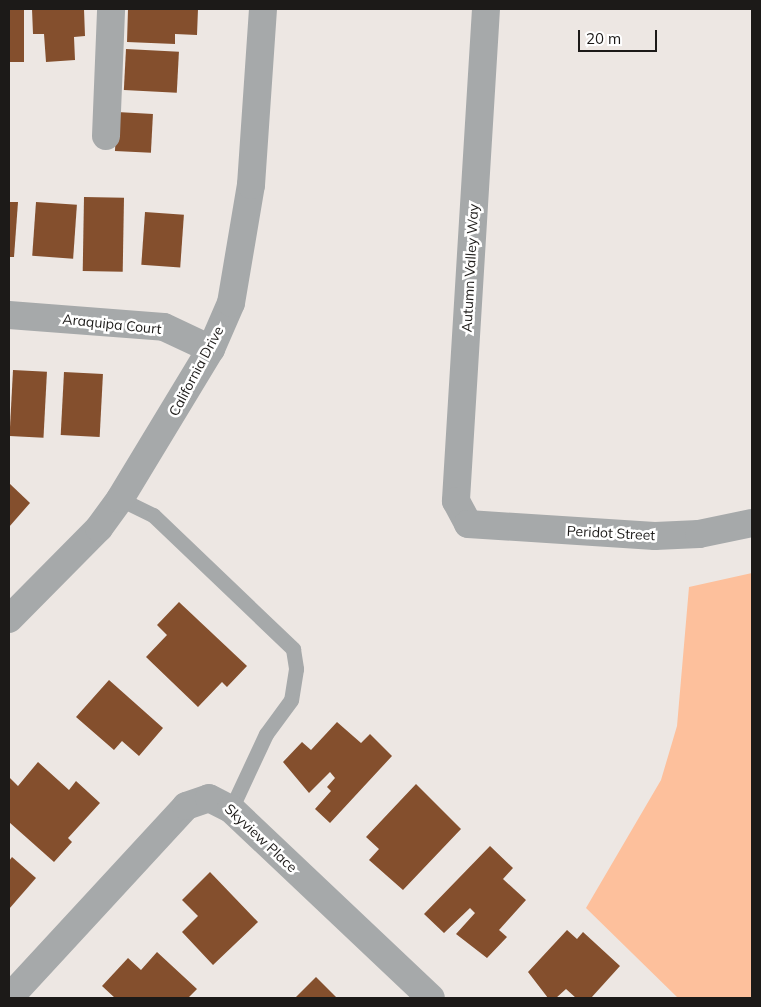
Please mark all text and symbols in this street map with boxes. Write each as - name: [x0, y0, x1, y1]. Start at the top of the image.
- scale bar: [581, 20, 660, 52]
- text: 20 m: [586, 29, 621, 48]
- street label: Autumn Valley Way: [458, 203, 482, 333]
- street label: Araquipa Court: [62, 310, 162, 338]
- street label: California Drive: [165, 323, 227, 419]
- street label: Peridot Street: [566, 522, 656, 544]
- street label: Skyview Place: [221, 800, 301, 876]

